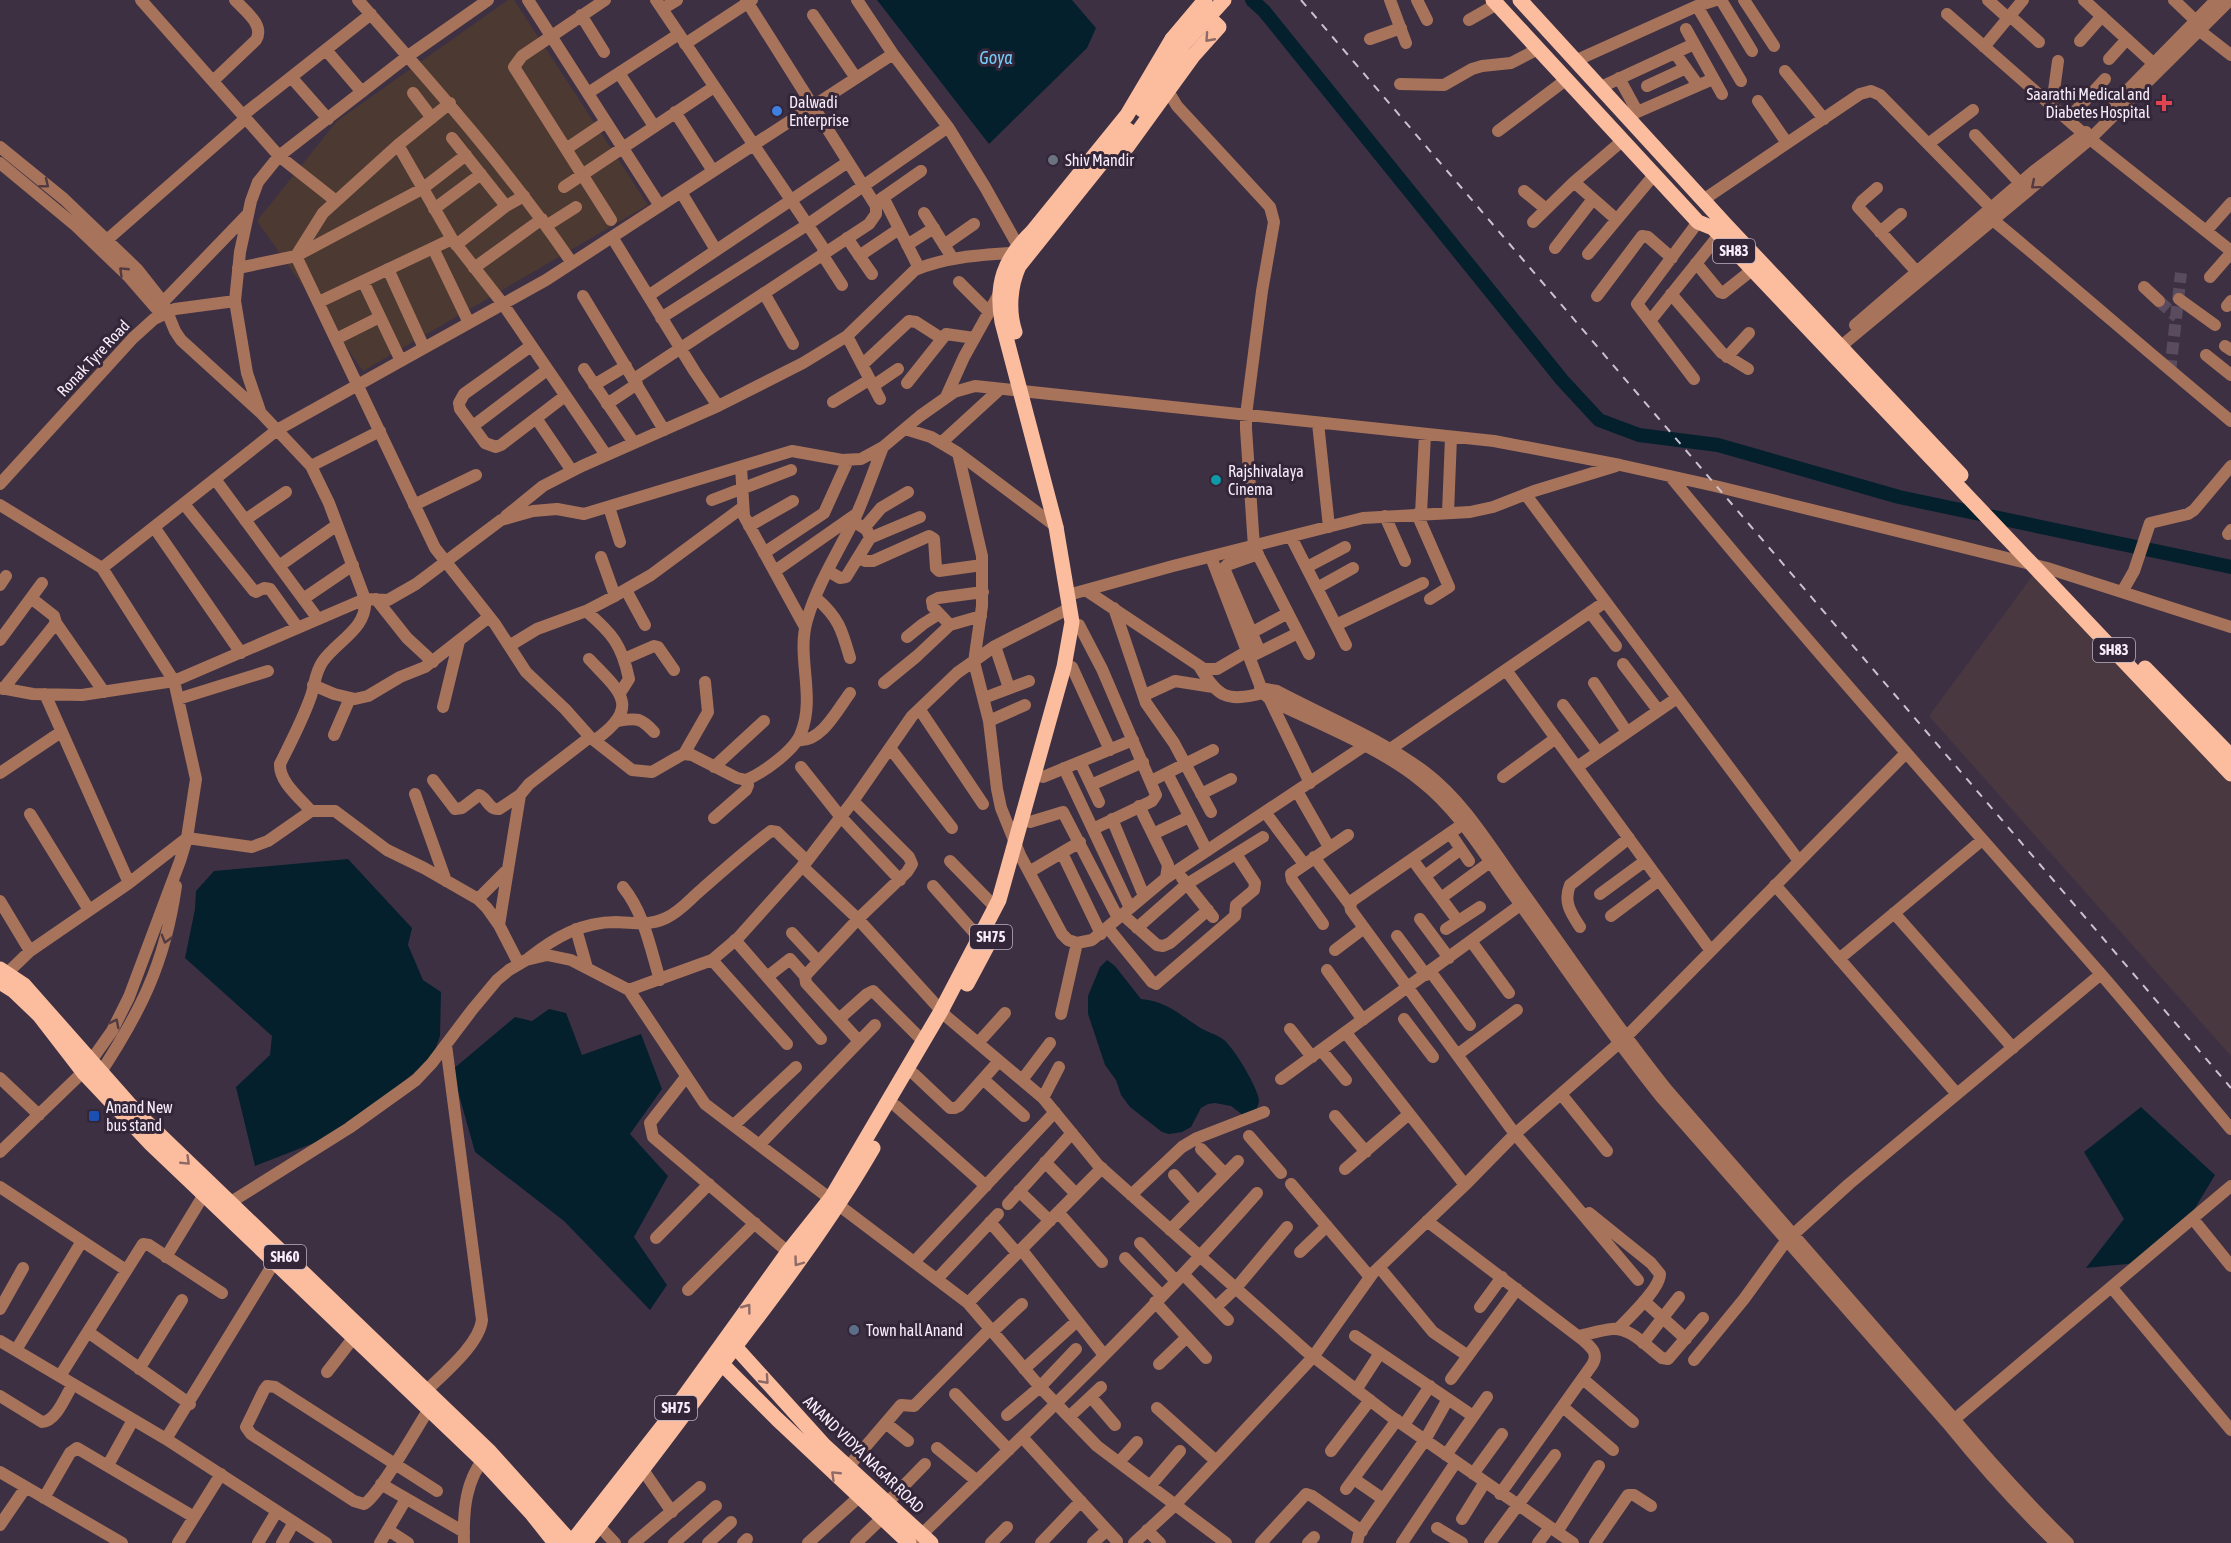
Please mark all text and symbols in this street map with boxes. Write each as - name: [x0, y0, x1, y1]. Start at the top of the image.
- one-way arrow: [1205, 31, 1216, 42]
- water label: Goya: [979, 47, 1013, 68]
- place label: Saarathi Medical and Diabetes Hospital: [2027, 85, 2151, 122]
- place label: Dalwadi Enterprise: [789, 93, 849, 130]
- marker: Saarathi Medical and Diabetes Hospital: [2155, 94, 2173, 112]
- marker: Dalwadi Enterprise: [770, 104, 784, 118]
- place label: Shiv Mandir: [1065, 151, 1134, 169]
- marker: Shiv Mandir: [1046, 153, 1060, 167]
- one-way arrow: [38, 177, 49, 188]
- one-way arrow: [2031, 177, 2042, 188]
- road number: SH83: [1713, 239, 1755, 263]
- one-way arrow: [119, 268, 130, 279]
- street label: Ronak Tyre Road: [53, 316, 134, 401]
- place label: Rajshivalaya Cinema: [1228, 462, 1304, 498]
- marker: Rajshivalaya Cinema: [1209, 473, 1223, 487]
- road number: SH83: [2093, 638, 2135, 662]
- road number: SH75: [970, 925, 1012, 949]
- one-way arrow: [161, 933, 173, 944]
- one-way arrow: [108, 1018, 120, 1029]
- place label: Anand New bus stand: [106, 1098, 173, 1134]
- marker: Anand New bus stand: [87, 1109, 101, 1123]
- one-way arrow: [178, 1154, 189, 1165]
- road number: SH60: [264, 1245, 306, 1269]
- one-way arrow: [794, 1255, 805, 1266]
- one-way arrow: [740, 1303, 751, 1314]
- place label: Town hall Anand: [866, 1321, 963, 1339]
- marker: Town hall Anand: [847, 1323, 861, 1337]
- one-way arrow: [758, 1374, 769, 1384]
- street label: ANAND VIDYA NAGAR ROAD: [800, 1392, 928, 1516]
- road number: SH75: [655, 1396, 697, 1420]
- one-way arrow: [832, 1471, 843, 1482]

